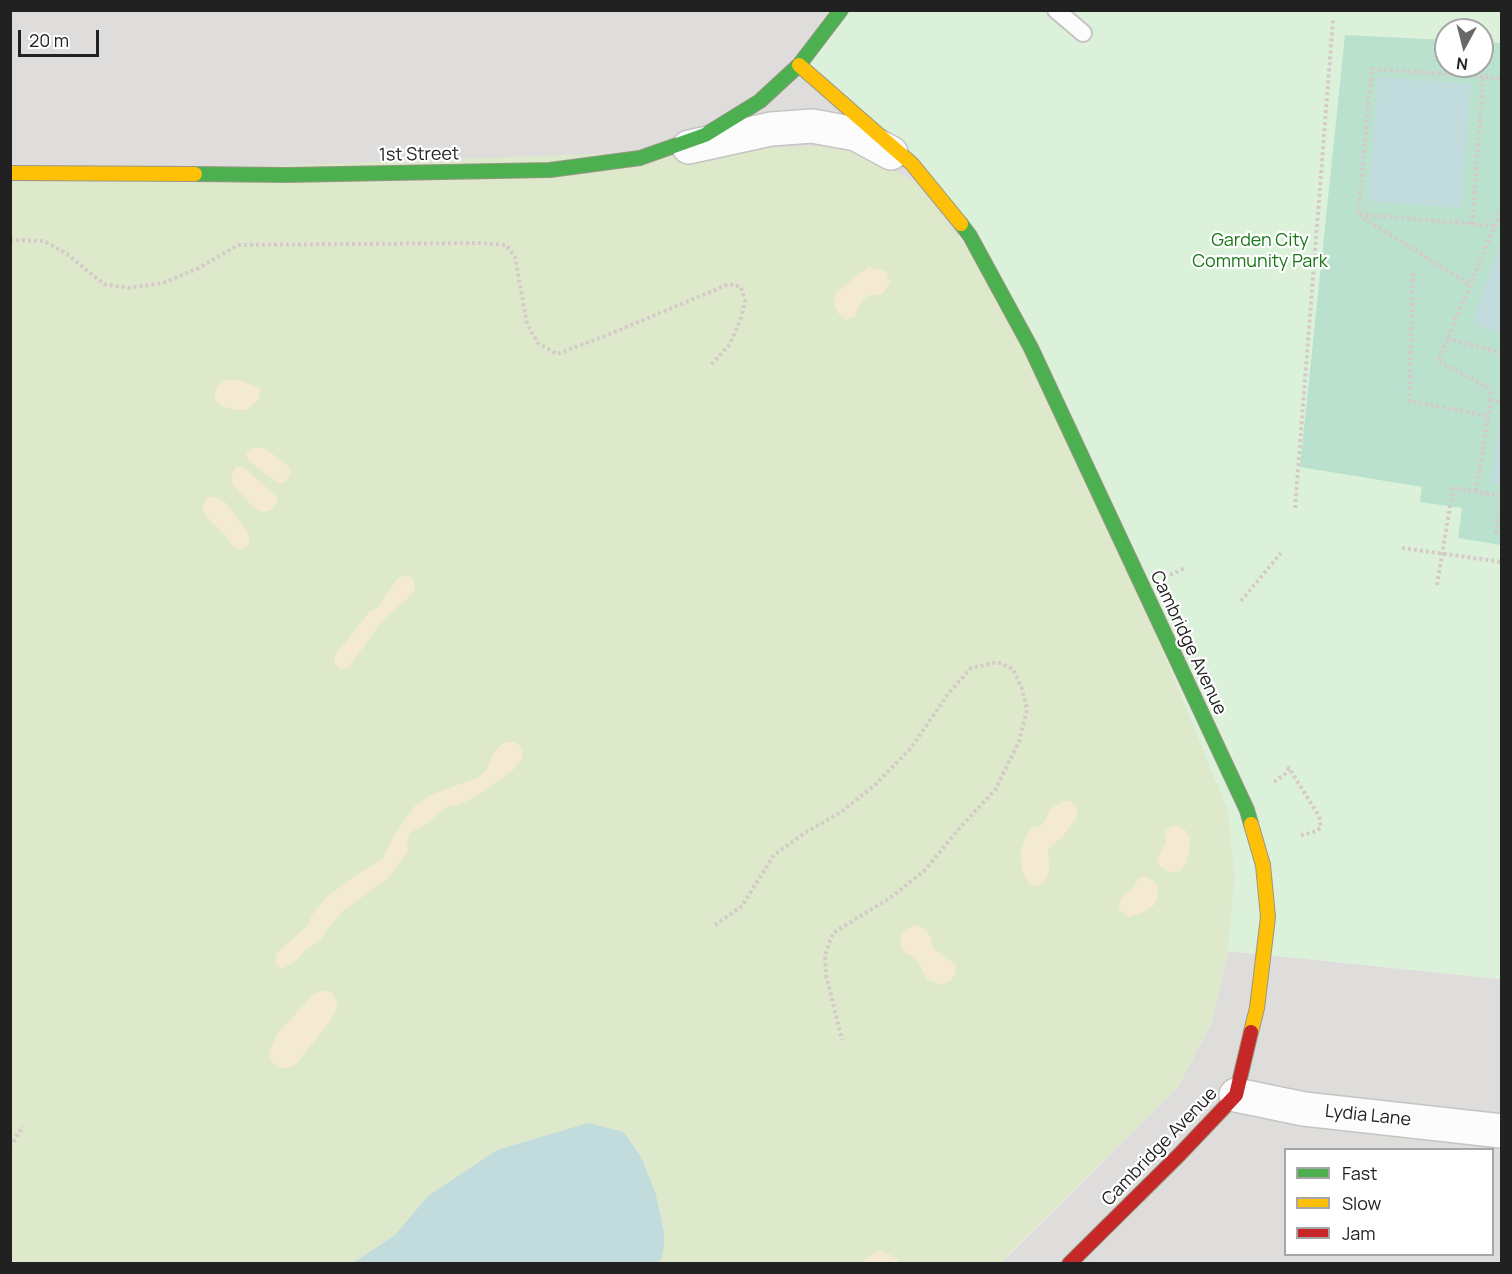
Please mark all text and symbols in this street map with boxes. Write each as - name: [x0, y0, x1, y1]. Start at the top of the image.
- scale bar: [21, 18, 102, 56]
- north arrow: [1434, 18, 1494, 78]
- text: 20 m: [29, 28, 69, 52]
- text: N: [1455, 52, 1469, 75]
- street label: 1st Street: [379, 144, 459, 166]
- park label: Garden City Community Park: [1192, 230, 1328, 272]
- street label: Cambridge Avenue: [1145, 567, 1231, 719]
- street label: Cambridge Avenue: [1098, 1083, 1222, 1211]
- street label: Lydia Lane: [1324, 1101, 1412, 1131]
- legend: [1284, 1148, 1494, 1256]
- text: Fast: [1342, 1161, 1377, 1185]
- text: Slow: [1342, 1191, 1381, 1215]
- text: Jam: [1342, 1221, 1376, 1245]

